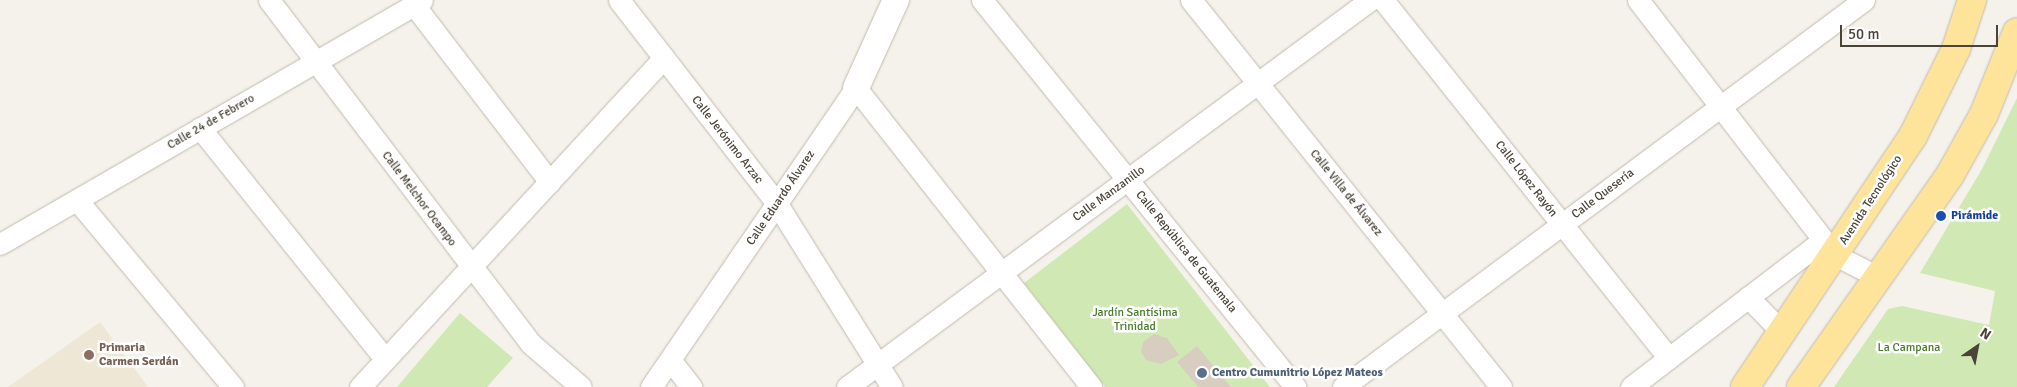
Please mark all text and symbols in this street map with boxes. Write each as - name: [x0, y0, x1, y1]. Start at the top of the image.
- scale bar: [1842, 15, 2000, 47]
- text: 50 m: [1848, 25, 1879, 43]
- street label: Calle 24 de Febrero: [165, 91, 257, 153]
- street label: Calle Jerónimo Arzac: [688, 93, 766, 187]
- street label: Calle López Rayón: [1492, 138, 1560, 220]
- street label: Calle Villa de Álvarez: [1307, 147, 1385, 239]
- street label: Calle Eduardo Álvarez: [744, 148, 818, 248]
- street label: Calle Melchor Ocampo: [379, 149, 459, 249]
- street label: Avenida Tecnológico: [1837, 153, 1905, 247]
- street label: Calle Manzanillo: [1070, 163, 1148, 225]
- street label: Calle Quesería: [1569, 166, 1637, 222]
- street label: Calle República de Guatemala: [1132, 188, 1240, 316]
- place label: Pirámide: [1951, 209, 1998, 223]
- marker: Pirámide: [1935, 210, 1947, 222]
- park label: Jardín Santísima Trinidad: [1092, 306, 1178, 334]
- north arrow: [1952, 322, 2002, 372]
- text: N: [1977, 324, 1994, 344]
- place label: Primaria Carmen Serdán: [99, 341, 179, 369]
- park label: La Campana: [1878, 341, 1940, 355]
- marker: Primaria Carmen Serdán: [83, 349, 95, 361]
- place label: Centro Cumunitrio López Mateos: [1212, 366, 1383, 380]
- marker: Centro Cumunitrio López Mateos: [1196, 367, 1208, 379]

